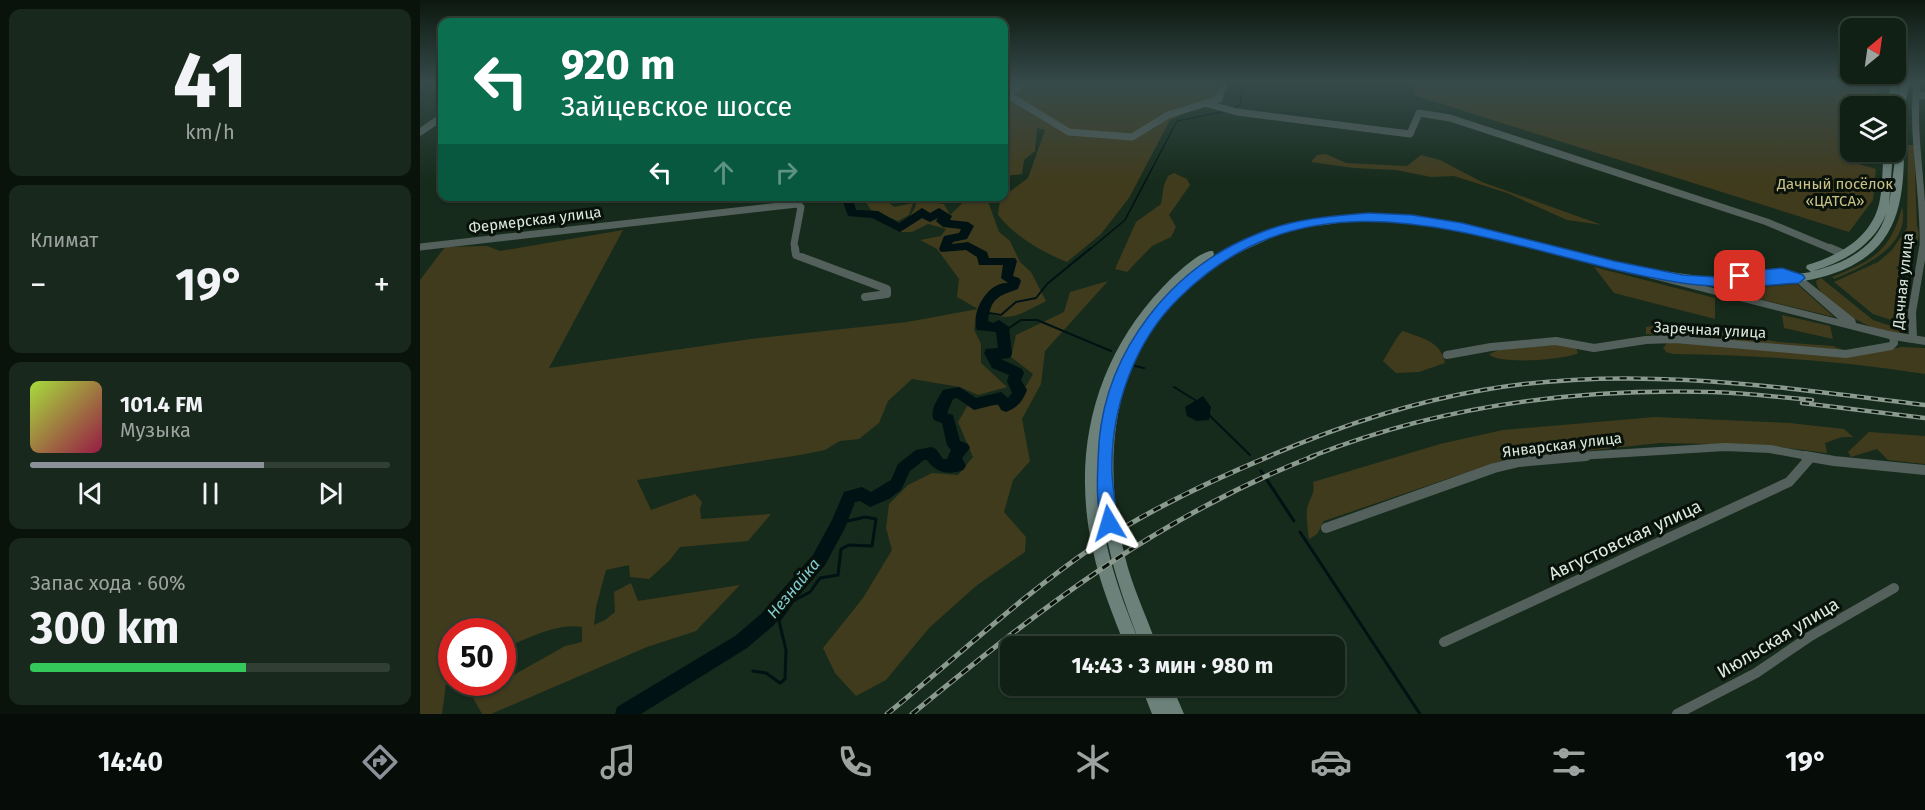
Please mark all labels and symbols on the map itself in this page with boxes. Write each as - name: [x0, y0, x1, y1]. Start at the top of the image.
- north arrow: [1840, 18, 1906, 84]
- park label: Дачный посёлок «ЦАТСА»: [1776, 175, 1893, 210]
- street label: Фермерская улица: [468, 203, 602, 237]
- street label: Дачная улица: [1889, 232, 1917, 331]
- pin: [1714, 250, 1765, 301]
- street label: Заречная улица: [1653, 318, 1767, 342]
- street label: Январская улица: [1501, 429, 1623, 461]
- position arrow: [1077, 491, 1141, 555]
- street label: Августовская улица: [1545, 495, 1705, 585]
- water label: Незнайка: [763, 555, 824, 622]
- street label: Июльская улица: [1713, 593, 1843, 683]
- speed limit sign: 50: [438, 618, 516, 696]

